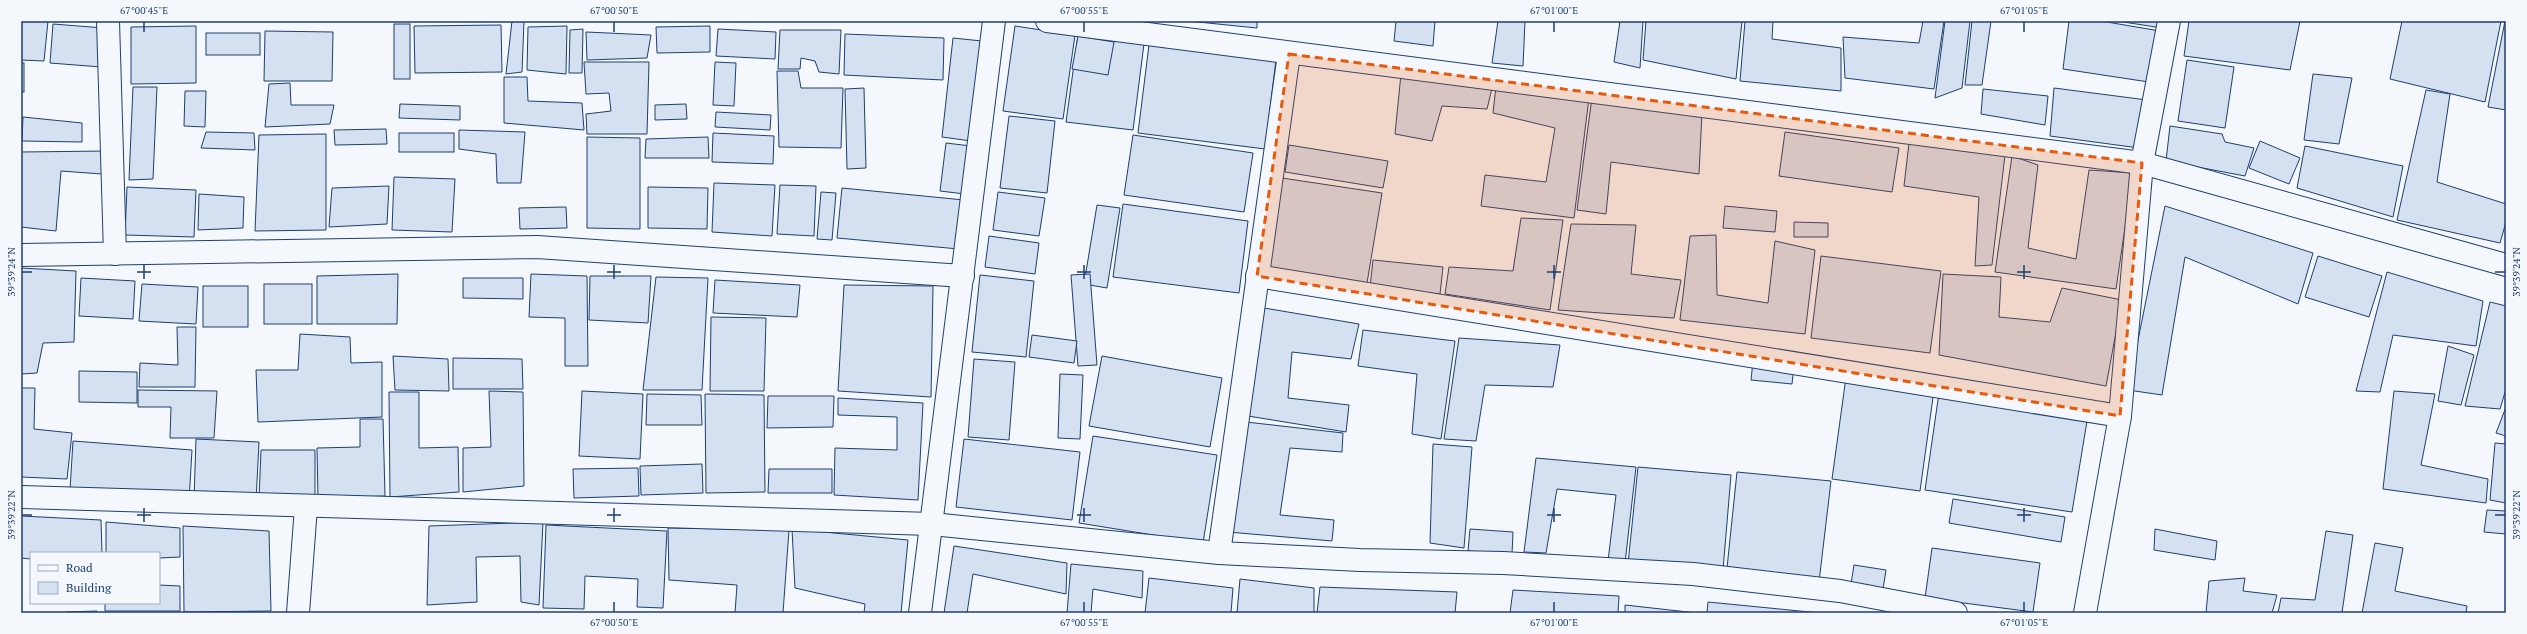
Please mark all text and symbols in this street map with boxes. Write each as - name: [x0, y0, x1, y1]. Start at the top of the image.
- text: 67°00'45"E: [120, 4, 168, 17]
- text: 67°00'50"E: [590, 4, 638, 17]
- text: 67°00'55"E: [1060, 4, 1108, 17]
- text: 67°01'00"E: [1530, 4, 1578, 17]
- text: 67°01'05"E: [2000, 4, 2048, 17]
- text: 39°39'24"N: [5, 247, 18, 297]
- text: 39°39'24"N: [2510, 247, 2523, 297]
- text: 39°39'22"N: [5, 490, 18, 540]
- text: 39°39'22"N: [2510, 490, 2523, 540]
- legend: [30, 552, 160, 604]
- text: Road: [66, 560, 93, 575]
- text: Building: [66, 580, 112, 595]
- text: 67°00'50"E: [590, 616, 638, 629]
- text: 67°00'55"E: [1060, 616, 1108, 629]
- text: 67°01'00"E: [1530, 616, 1578, 629]
- text: 67°01'05"E: [2000, 616, 2048, 629]

